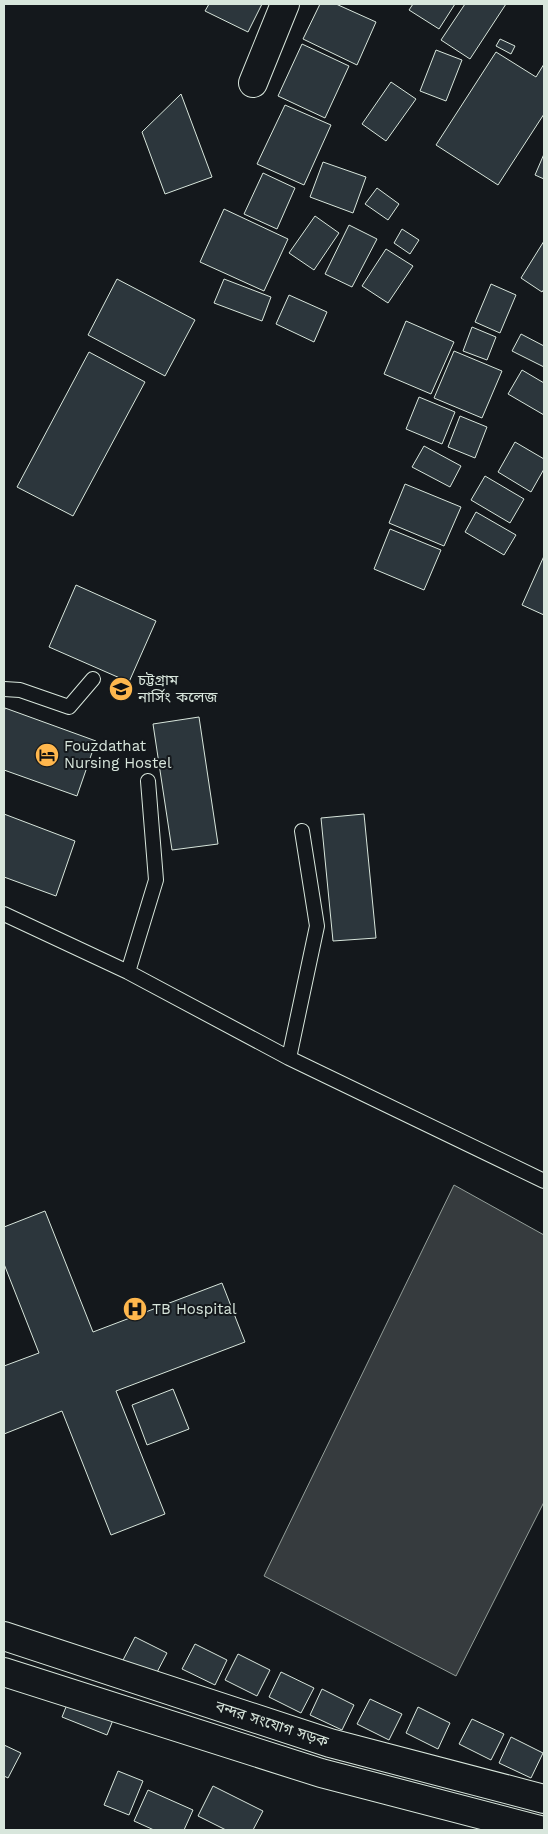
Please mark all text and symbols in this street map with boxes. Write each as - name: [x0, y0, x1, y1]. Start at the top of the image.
- place label: চট্টগ্রাম নার্সিং কলেজ: [137, 671, 219, 706]
- school or university icon: চট্টগ্রাম নার্সিং কলেজ: [108, 676, 134, 702]
- place label: Fouzdathat Nursing Hostel: [64, 737, 172, 772]
- hotel icon: Fouzdathat Nursing Hostel: [34, 742, 60, 768]
- hospital icon: TB Hospital: [122, 1296, 148, 1322]
- place label: TB Hospital: [152, 1300, 237, 1318]
- street label: বন্দর সংযোগ সড়ক: [212, 1697, 331, 1751]

